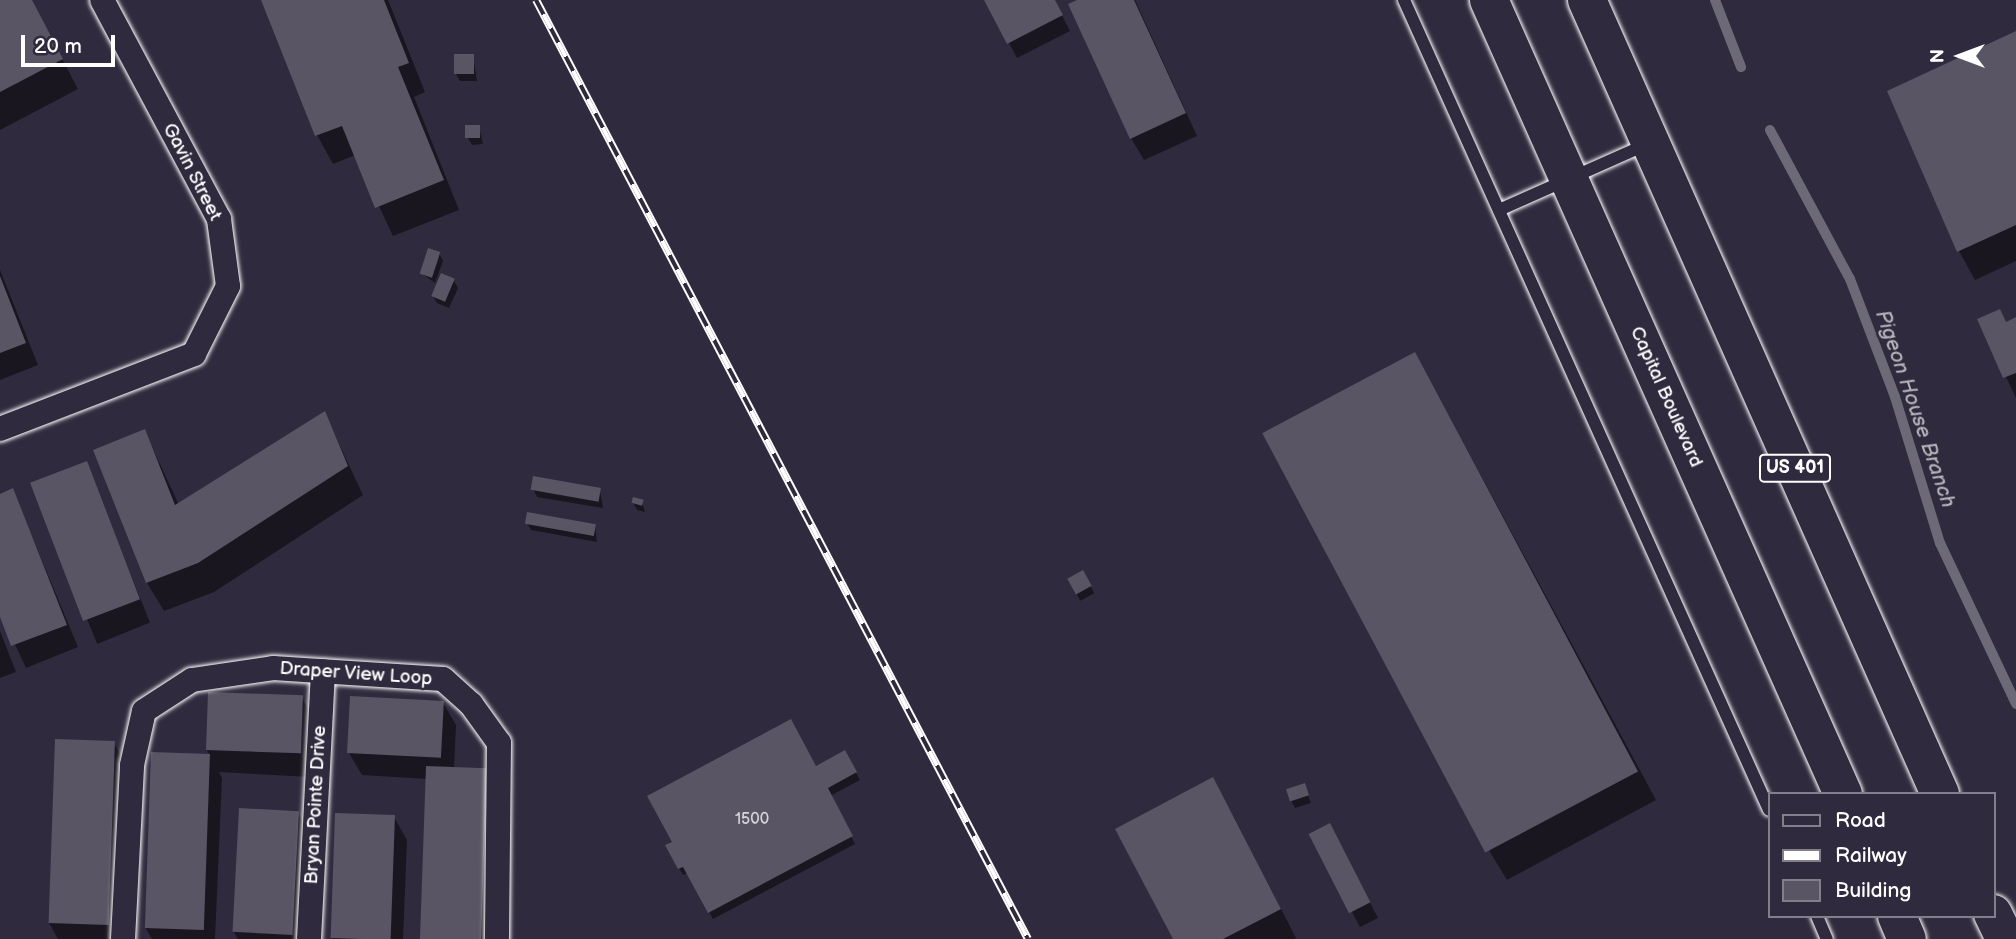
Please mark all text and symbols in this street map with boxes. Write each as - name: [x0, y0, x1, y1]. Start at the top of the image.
- scale bar: [24, 21, 119, 65]
- north arrow: [1925, 21, 1995, 91]
- text: 20 m: [34, 34, 82, 59]
- text: N: [1927, 49, 1950, 63]
- street label: Gavin Street: [158, 119, 226, 225]
- water label: Pigeon House Branch: [1869, 307, 1961, 511]
- street label: Capital Boulevard: [1625, 323, 1707, 471]
- road number: US 401: [1758, 454, 1832, 482]
- street label: Draper View Loop: [279, 657, 433, 691]
- street label: Bryan Pointe Drive: [300, 725, 332, 885]
- legend: [1768, 792, 1995, 918]
- text: Road: [1835, 808, 1886, 833]
- house number: 1500: [735, 810, 769, 830]
- text: Railway: [1835, 843, 1907, 868]
- text: Building: [1835, 878, 1911, 903]

